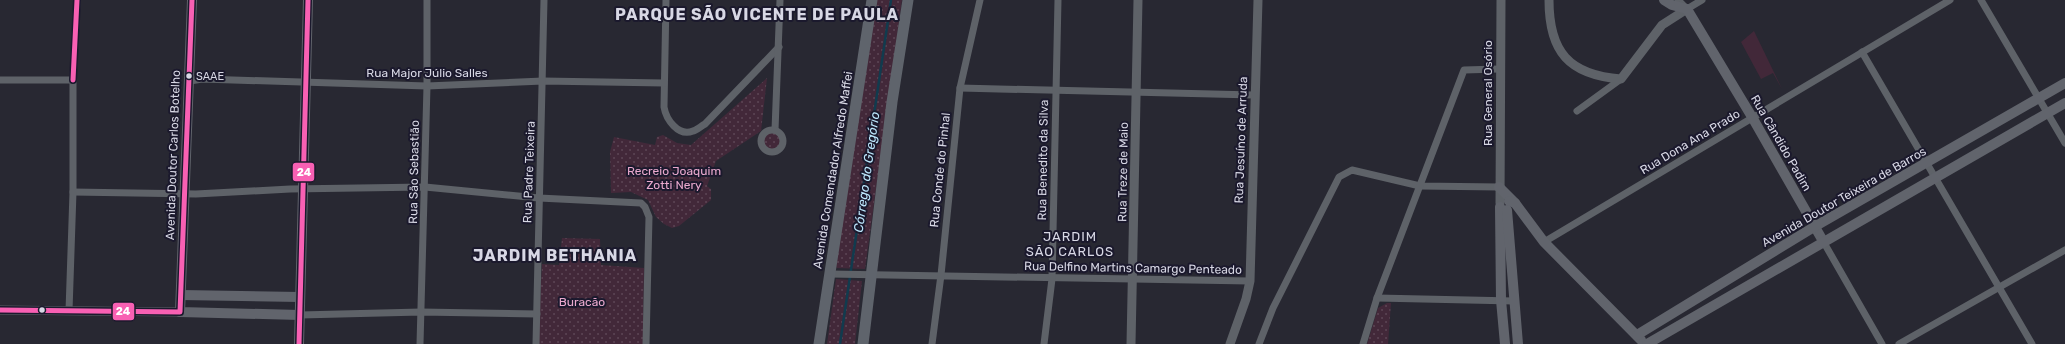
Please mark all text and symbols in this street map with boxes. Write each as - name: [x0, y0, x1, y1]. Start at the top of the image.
- district label: PARQUE SÃO VICENTE DE PAULA: [615, 5, 899, 24]
- street label: Rua General Osório: [1481, 40, 1495, 146]
- street label: Rua Major Júlio Salles: [366, 66, 488, 80]
- street label: Avenida Doutor Carlos Botelho: [163, 70, 183, 240]
- place label: SAAE: [196, 70, 224, 83]
- street label: Avenida Comendador Alfredo Maffei: [810, 70, 856, 270]
- marker: SAAE: [184, 71, 194, 81]
- street label: Rua Jesuíno de Arruda: [1232, 76, 1250, 204]
- street label: Rua Cândido Padim: [1748, 93, 1814, 193]
- street label: Rua Benedito da Silva: [1035, 99, 1051, 221]
- street label: Rua Dona Ana Prado: [1638, 107, 1743, 177]
- water label: Córrego do Gregório: [851, 111, 883, 234]
- street label: Rua Conde do Pinhal: [927, 112, 953, 228]
- street label: Rua São Sebastião: [406, 120, 422, 224]
- street label: Rua Padre Teixeira: [520, 121, 538, 223]
- street label: Rua Treze de Maio: [1115, 122, 1131, 222]
- street label: Avenida Doutor Teixeira de Barros: [1759, 144, 1929, 250]
- line badge: 24: [292, 162, 315, 182]
- park label: Recreio Joaquim Zotti Nery: [627, 164, 721, 192]
- text: 24: [297, 166, 312, 179]
- district label: JARDIM SÃO CARLOS: [1026, 229, 1114, 259]
- district label: JARDIM BETHANIA: [473, 246, 637, 265]
- street label: Rua Delfino Martins Camargo Penteado: [1024, 259, 1242, 277]
- park label: Buracão: [559, 295, 605, 309]
- line badge: 24: [112, 302, 135, 321]
- unlabelled marker: [37, 305, 47, 315]
- text: 24: [116, 305, 131, 318]

